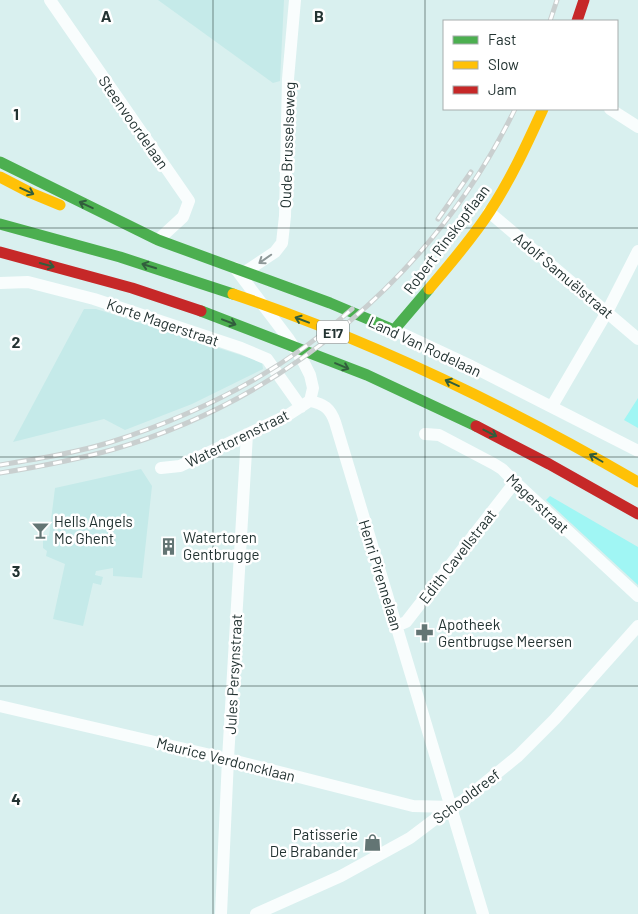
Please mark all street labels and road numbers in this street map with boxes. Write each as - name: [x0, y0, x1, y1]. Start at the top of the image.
- street label: Steenvoordelaan: [95, 72, 173, 172]
- street label: Oude Brusselseweg: [276, 81, 298, 209]
- street label: Robert Rinskopflaan: [399, 181, 493, 297]
- street label: Adolf Samuëlstraat: [511, 228, 617, 322]
- street label: Korte Magerstraat: [104, 294, 222, 350]
- street label: Land Van Rodelaan: [366, 312, 484, 380]
- road number: E17: [317, 321, 349, 344]
- street label: Watertorenstraat: [182, 405, 292, 471]
- street label: Magerstraat: [503, 470, 573, 536]
- street label: Edith Cavellstraat: [415, 505, 499, 607]
- street label: Henri Pirennelaan: [356, 517, 406, 633]
- street label: Jules Persynstraat: [221, 613, 245, 735]
- street label: Maurice Verdoncklaan: [155, 733, 297, 785]
- street label: Schooldreef: [429, 765, 503, 827]

